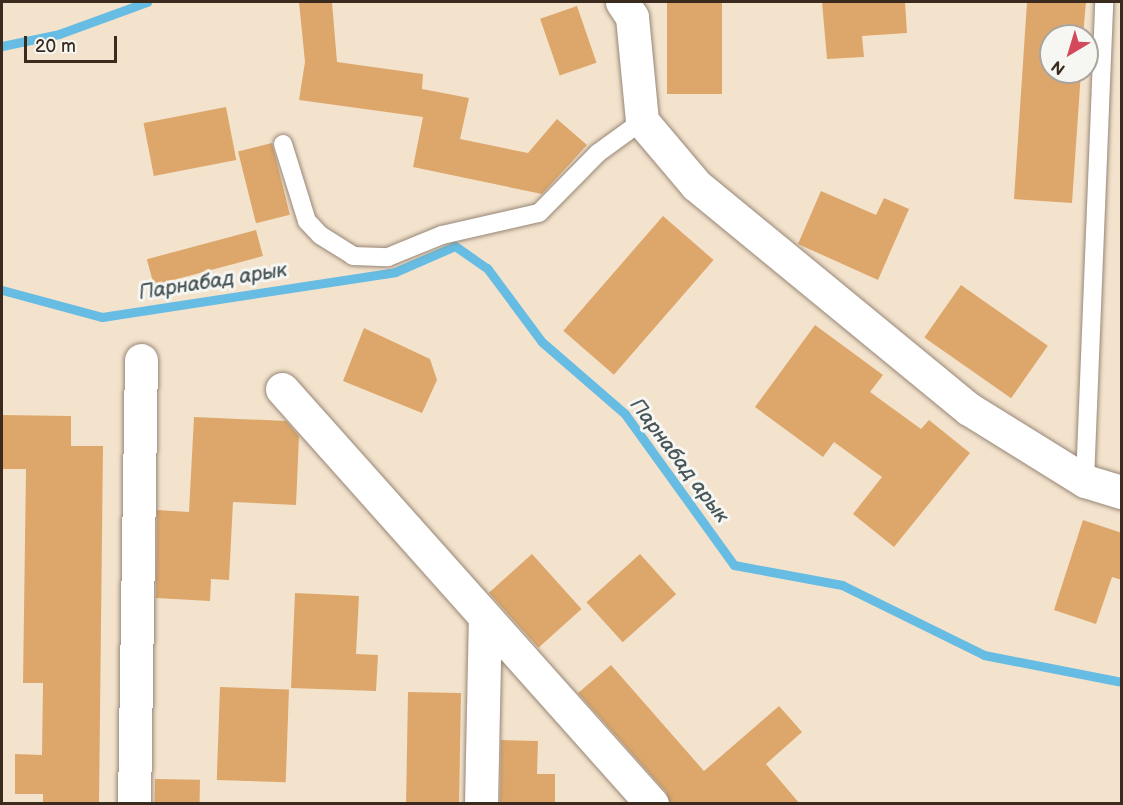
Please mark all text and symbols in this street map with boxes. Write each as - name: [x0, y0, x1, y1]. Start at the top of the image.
- scale bar: [27, 24, 120, 62]
- north arrow: [1039, 24, 1099, 84]
- text: 20 m: [35, 36, 76, 57]
- text: N: [1048, 56, 1069, 78]
- water label: Парнабад арык: [137, 258, 289, 306]
- water label: Парнабад арык: [624, 394, 734, 528]

